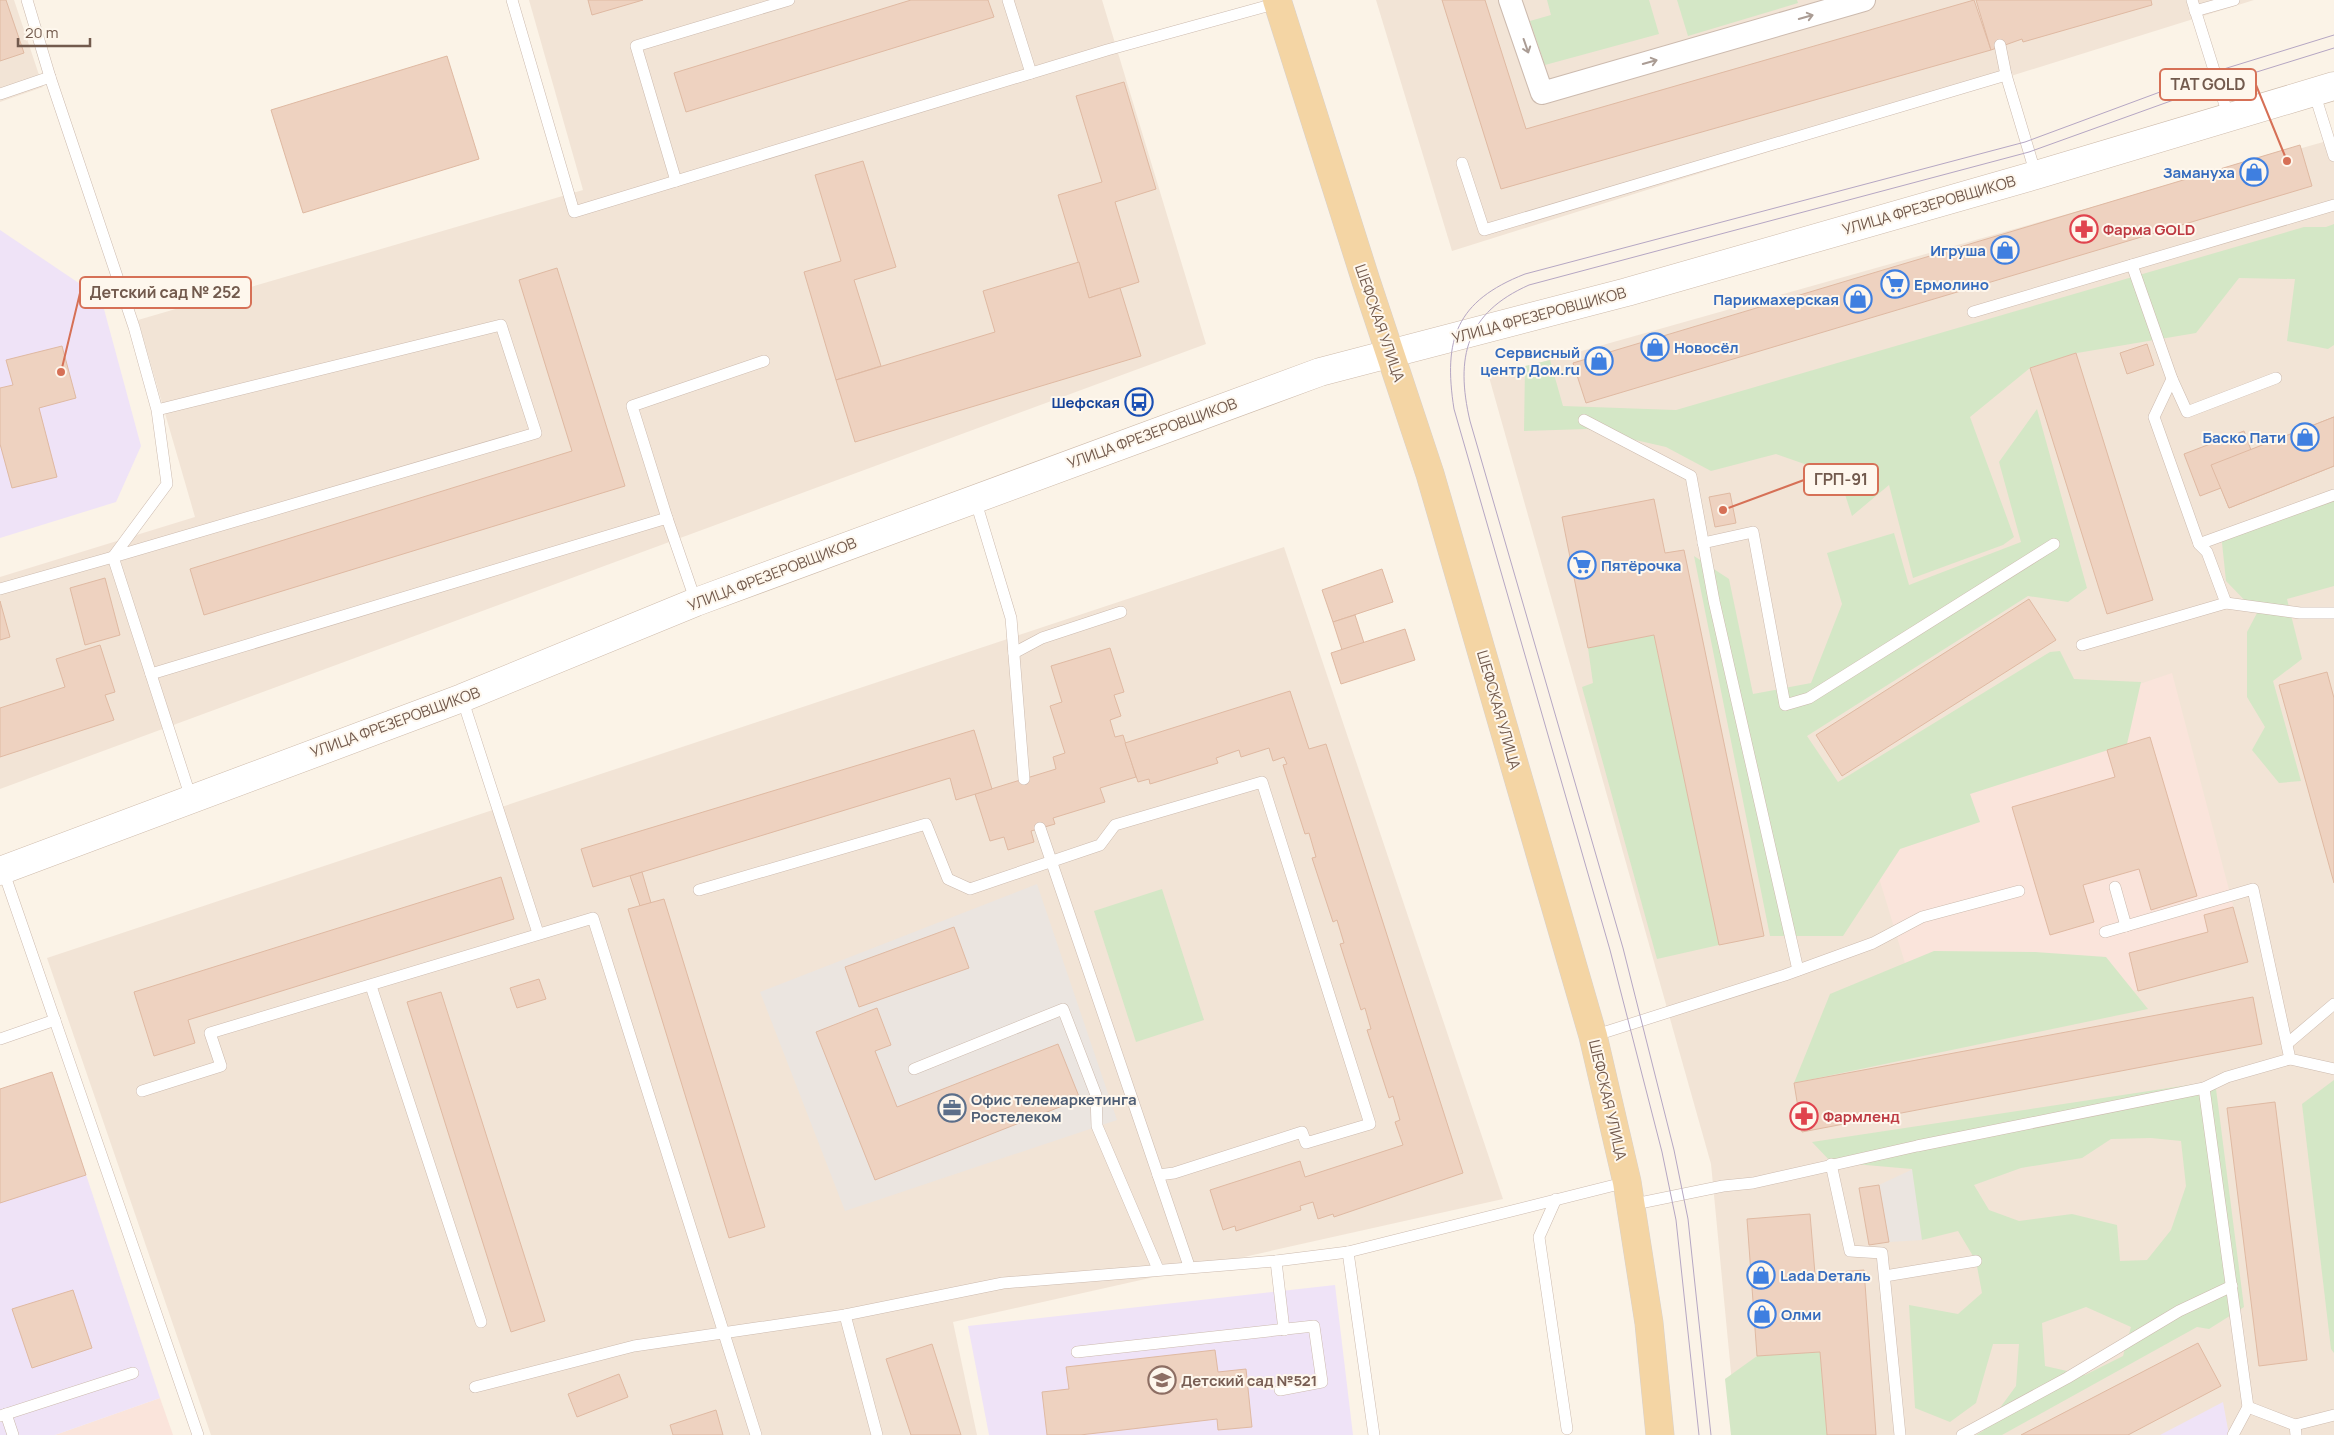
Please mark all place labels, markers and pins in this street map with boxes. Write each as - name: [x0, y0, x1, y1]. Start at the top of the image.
- callout: TAT GOLD: [2160, 69, 2256, 100]
- shop icon: Замануха: [2239, 157, 2269, 187]
- place label: Замануха: [2163, 162, 2235, 183]
- pharmacy icon: Фарма GOLD: [2069, 214, 2099, 244]
- place label: Фарма GOLD: [2103, 219, 2195, 240]
- shop icon: Игруша: [1990, 235, 2020, 265]
- place label: Игруша: [1930, 240, 1986, 261]
- supermarket icon: Ермолино: [1880, 269, 1910, 299]
- place label: Ермолино: [1914, 274, 1989, 295]
- callout: Детский сад № 252: [80, 277, 251, 308]
- shop icon: Парикмахерская: [1843, 284, 1873, 314]
- place label: Парикмахерская: [1713, 289, 1839, 310]
- shop icon: Новосёл: [1640, 332, 1670, 362]
- place label: Новосёл: [1674, 337, 1739, 358]
- place label: Сервисный центр Дом.ru: [1480, 342, 1580, 380]
- shop icon: Сервисный центр Дом.ru: [1584, 346, 1614, 376]
- bus stop icon: Шефская: [1124, 387, 1154, 417]
- place label: Шефская: [1051, 392, 1120, 413]
- shop icon: Баско Пати: [2290, 422, 2320, 452]
- place label: Баско Пати: [2202, 427, 2286, 448]
- callout: ГРП-91: [1804, 464, 1878, 495]
- supermarket icon: Пятёрочка: [1567, 550, 1597, 580]
- place label: Пятёрочка: [1601, 555, 1681, 576]
- place label: Офис телемаркетинга Ростелеком: [971, 1089, 1137, 1127]
- office icon: Офис телемаркетинга Ростелеком: [937, 1093, 967, 1123]
- pharmacy icon: Фармленд: [1789, 1101, 1819, 1131]
- place label: Фармленд: [1823, 1106, 1900, 1127]
- shop icon: Lada Dеталь: [1746, 1260, 1776, 1290]
- place label: Lada Dеталь: [1780, 1265, 1871, 1286]
- shop icon: Олми: [1747, 1299, 1777, 1329]
- place label: Олми: [1781, 1304, 1821, 1325]
- school or university icon: Детский сад №521: [1147, 1365, 1177, 1395]
- place label: Детский сад №521: [1181, 1370, 1317, 1391]

